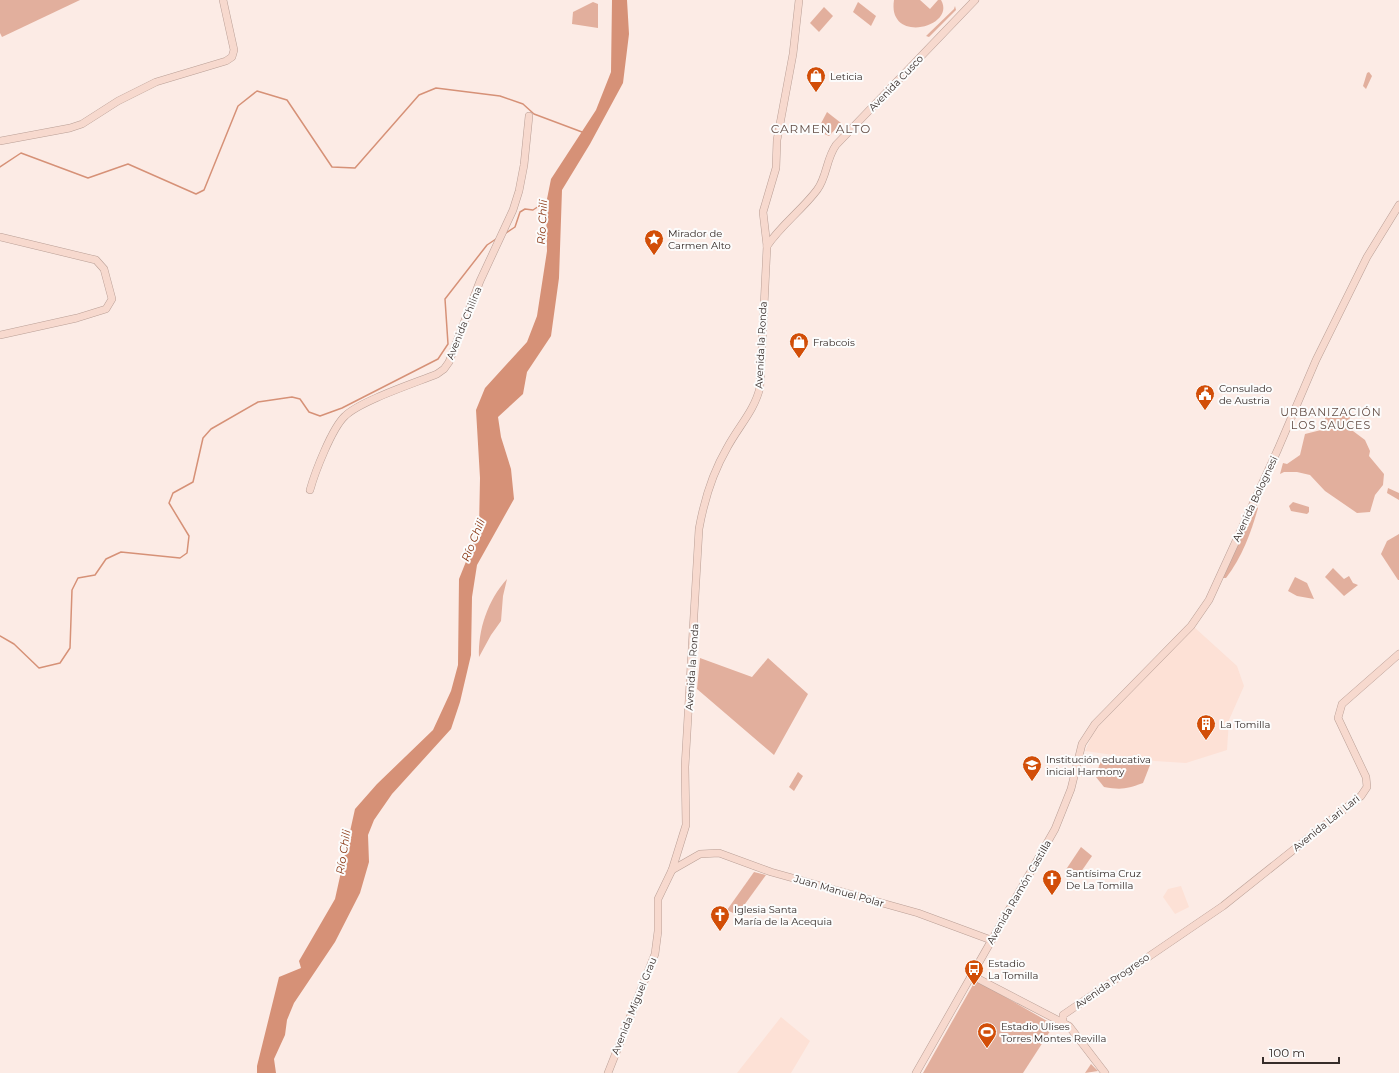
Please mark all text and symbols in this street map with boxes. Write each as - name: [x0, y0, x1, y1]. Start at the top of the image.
- street label: Avenida Cusco: [866, 52, 926, 114]
- shop icon: Leticia: [805, 65, 827, 93]
- place label: Leticia: [830, 70, 863, 83]
- district label: CARMEN ALTO: [771, 121, 871, 136]
- water label: Río Chili: [534, 199, 550, 245]
- place label: Mirador de Carmen Alto: [668, 227, 731, 252]
- place icon: Mirador de Carmen Alto: [643, 228, 665, 256]
- street label: Avenida Chilina: [443, 285, 485, 361]
- street label: Avenida la Ronda: [752, 301, 770, 389]
- shop icon: Frabcois: [788, 331, 810, 359]
- place label: Frabcois: [813, 336, 855, 349]
- place label: Consulado de Austria: [1219, 382, 1272, 407]
- public building icon: Consulado de Austria: [1194, 383, 1216, 411]
- district label: URBANIZACIÓN LOS SAUCES: [1280, 405, 1382, 432]
- street label: Avenida Bolognesi: [1229, 454, 1281, 544]
- water label: Río Chili: [458, 517, 488, 563]
- street label: Avenida la Ronda: [682, 623, 702, 711]
- building icon: La Tomilla: [1195, 713, 1217, 741]
- place label: La Tomilla: [1220, 718, 1270, 731]
- place label: Institución educativa inicial Harmony: [1046, 753, 1151, 778]
- school or university icon: Institución educativa inicial Harmony: [1021, 754, 1043, 782]
- street label: Avenida Lari Lari: [1290, 792, 1362, 854]
- water label: Río Chili: [333, 829, 353, 875]
- street label: Avenida Ramón Castilla: [984, 838, 1054, 946]
- place label: Santísima Cruz De La Tomilla: [1066, 867, 1141, 892]
- church icon: Santísima Cruz De La Tomilla: [1041, 868, 1063, 896]
- street label: Juan Manuel Polar: [791, 872, 886, 910]
- place label: Iglesia Santa María de la Acequia: [734, 903, 832, 928]
- church icon: Iglesia Santa María de la Acequia: [709, 904, 731, 932]
- street label: Avenida Progreso: [1072, 950, 1152, 1012]
- street label: Avenida Miguel Grau: [608, 955, 660, 1057]
- place label: Estadio La Tomilla: [988, 957, 1038, 982]
- bus stop icon: Estadio La Tomilla: [963, 958, 985, 986]
- place label: Estadio Ulises Torres Montes Revilla: [1001, 1020, 1106, 1045]
- sports icon: Estadio Ulises Torres Montes Revilla: [976, 1021, 998, 1049]
- scale bar: [1263, 1039, 1339, 1065]
- text: 100 m: [1269, 1045, 1305, 1060]

